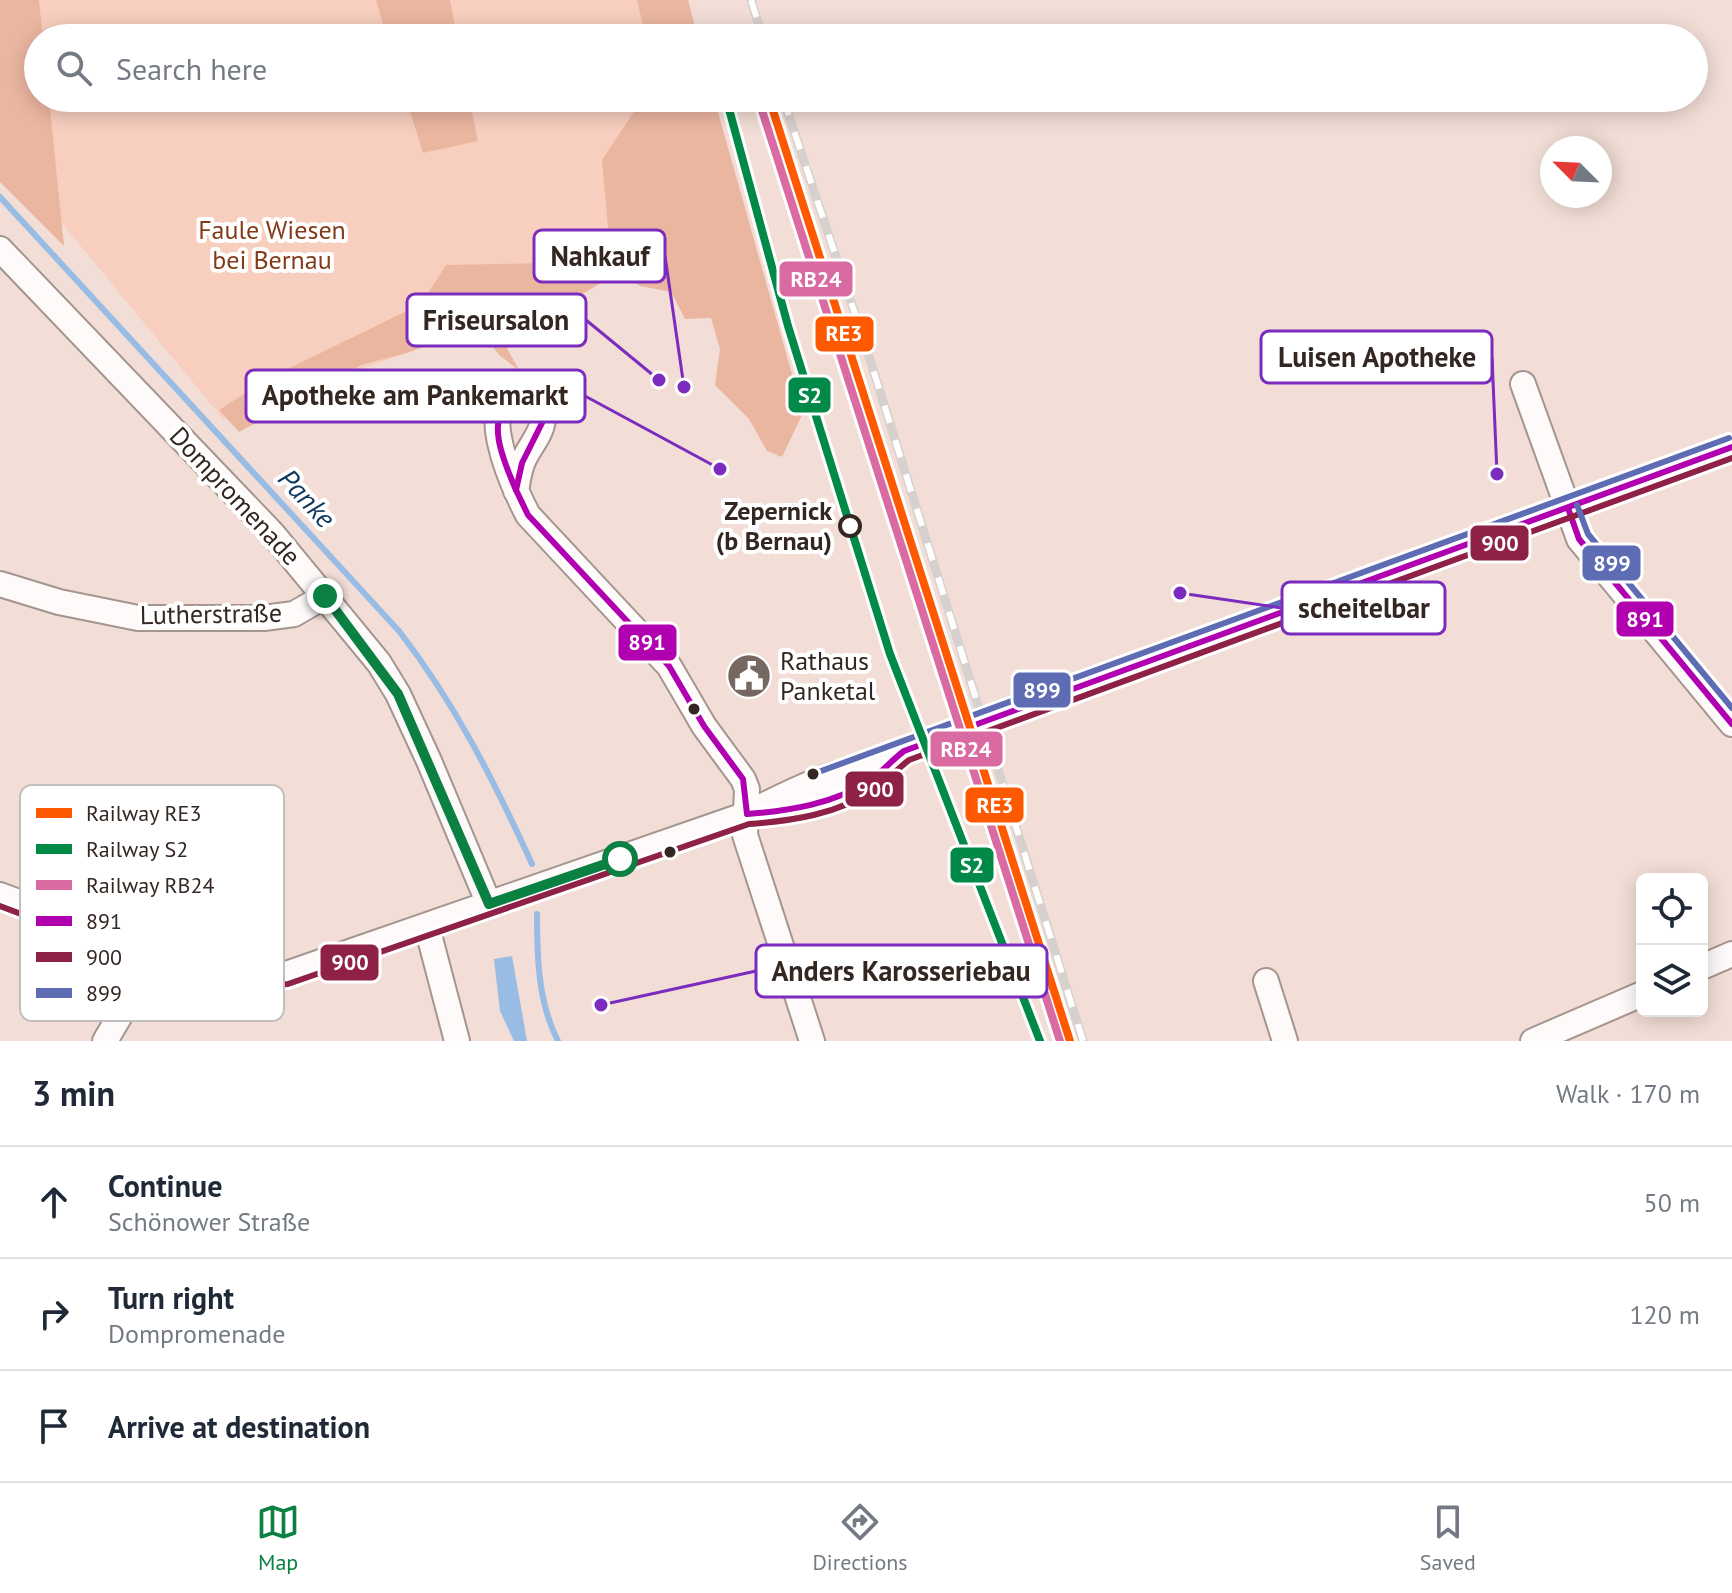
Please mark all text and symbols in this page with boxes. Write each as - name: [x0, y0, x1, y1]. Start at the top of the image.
- search box: [24, 24, 1708, 112]
- icon: search: [52, 46, 96, 90]
- text: Search here: [116, 49, 267, 88]
- north arrow: [1540, 136, 1612, 208]
- park label: Faule Wiesen bei Bernau: [198, 213, 346, 276]
- callout: Nahkauf: [534, 230, 665, 282]
- text: Nahkauf: [550, 237, 652, 274]
- line badge: RB24: [778, 260, 854, 298]
- text: RB24: [790, 265, 842, 293]
- callout: Friseursalon: [407, 294, 586, 346]
- text: Friseursalon: [423, 301, 569, 338]
- line badge: RE3: [814, 315, 875, 353]
- text: RE3: [825, 319, 863, 347]
- callout: Luisen Apotheke: [1261, 331, 1492, 383]
- text: Luisen Apotheke: [1278, 338, 1476, 375]
- callout: Apotheke am Pankemarkt: [246, 370, 585, 422]
- text: Apotheke am Pankemarkt: [262, 376, 568, 413]
- line badge: S2: [787, 376, 832, 414]
- text: S2: [798, 381, 822, 409]
- street label: Dompromenade: [163, 419, 308, 572]
- water label: Panke: [271, 460, 344, 535]
- place label: Zepernick (b Bernau): [716, 494, 832, 557]
- marker: Zepernick (b Bernau): [839, 515, 861, 537]
- line badge: 900: [1469, 524, 1530, 562]
- text: 900: [1481, 529, 1519, 557]
- line badge: 899: [1581, 544, 1642, 582]
- text: 899: [1593, 549, 1631, 577]
- route end: [307, 578, 343, 614]
- callout: scheitelbar: [1282, 582, 1445, 634]
- text: scheitelbar: [1298, 589, 1430, 626]
- street label: Lutherstraße: [140, 596, 282, 631]
- line badge: 891: [1615, 600, 1675, 638]
- text: 891: [1626, 605, 1664, 633]
- line badge: 891: [617, 623, 678, 662]
- text: 891: [628, 628, 666, 656]
- place label: Rathaus Panketal: [780, 644, 876, 707]
- public building icon: Rathaus Panketal: [725, 652, 773, 700]
- line badge: 899: [1012, 671, 1072, 709]
- text: 899: [1023, 676, 1061, 704]
- unlabelled marker: [686, 701, 702, 717]
- line badge: RB24: [929, 730, 1004, 768]
- text: RB24: [940, 735, 992, 763]
- unlabelled marker: [805, 766, 821, 782]
- line badge: 900: [844, 770, 905, 808]
- text: 900: [856, 775, 894, 803]
- legend: [20, 785, 284, 1021]
- line badge: RE3: [964, 786, 1025, 824]
- text: RE3: [976, 791, 1014, 819]
- text: Railway RE3: [86, 799, 201, 827]
- text: Railway S2: [86, 835, 188, 863]
- route start: [602, 841, 638, 877]
- unlabelled marker: [662, 844, 678, 860]
- line badge: S2: [949, 846, 995, 884]
- text: S2: [960, 851, 984, 879]
- text: Railway RB24: [86, 871, 214, 899]
- map controls: [1636, 873, 1708, 1017]
- button: locate: [1636, 873, 1708, 945]
- text: 891: [86, 907, 122, 935]
- text: 900: [86, 943, 122, 971]
- line badge: 900: [319, 943, 380, 982]
- callout: Anders Karosseriebau: [756, 945, 1047, 997]
- button: layers: [1636, 945, 1708, 1017]
- text: 900: [331, 948, 369, 976]
- text: Anders Karosseriebau: [771, 952, 1031, 989]
- text: 899: [86, 979, 122, 1007]
- text: 3 min: [32, 1071, 115, 1115]
- text: Walk · 170 m: [1556, 1077, 1700, 1110]
- text: Continue: [108, 1166, 222, 1205]
- icon: ahead: [32, 1180, 76, 1224]
- text: 50 m: [1644, 1186, 1700, 1219]
- text: Schönower Straße: [108, 1205, 310, 1238]
- text: Turn right: [108, 1278, 234, 1317]
- icon: right: [32, 1292, 76, 1336]
- text: 120 m: [1629, 1298, 1700, 1331]
- text: Dompromenade: [108, 1317, 286, 1350]
- icon: arrive: [32, 1404, 76, 1448]
- text: Arrive at destination: [108, 1407, 370, 1446]
- tab: Map: [256, 1500, 300, 1576]
- tab: Directions: [812, 1500, 908, 1576]
- tab: Saved: [1420, 1500, 1476, 1576]

